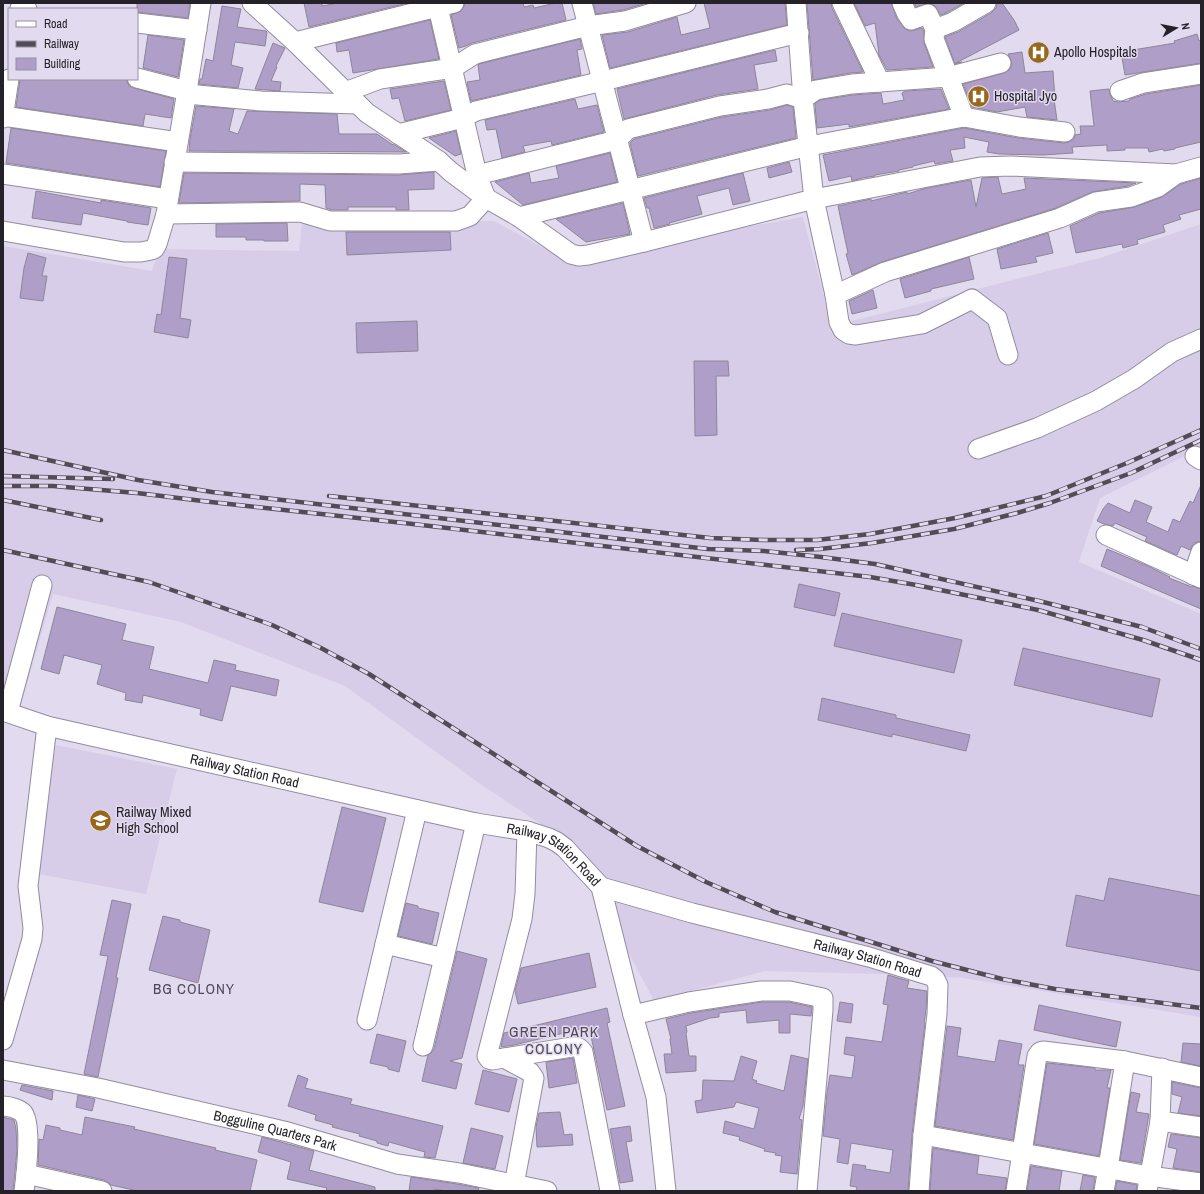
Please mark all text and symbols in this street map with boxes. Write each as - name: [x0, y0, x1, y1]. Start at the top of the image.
- legend: [8, 8, 138, 80]
- north arrow: [1156, 8, 1196, 48]
- text: Road: [44, 16, 68, 32]
- text: N: [1178, 22, 1193, 31]
- text: Railway: [44, 36, 79, 52]
- hospital icon: Apollo Hospitals: [1026, 39, 1052, 65]
- place label: Apollo Hospitals: [1053, 43, 1137, 61]
- text: Building: [44, 56, 81, 72]
- hospital icon: Hospital Jyo: [966, 83, 992, 109]
- place label: Hospital Jyo: [994, 87, 1057, 105]
- street label: Railway Station Road: [188, 750, 301, 792]
- place label: Railway Mixed High School: [116, 803, 191, 837]
- school or university icon: Railway Mixed High School: [88, 807, 114, 833]
- street label: Railway Station Road: [505, 819, 605, 890]
- street label: Railway Station Road: [812, 935, 924, 982]
- district label: BG COLONY: [153, 978, 235, 999]
- district label: GREEN PARK COLONY: [509, 1021, 599, 1059]
- street label: Bogguline Quarters Park: [212, 1106, 339, 1155]

